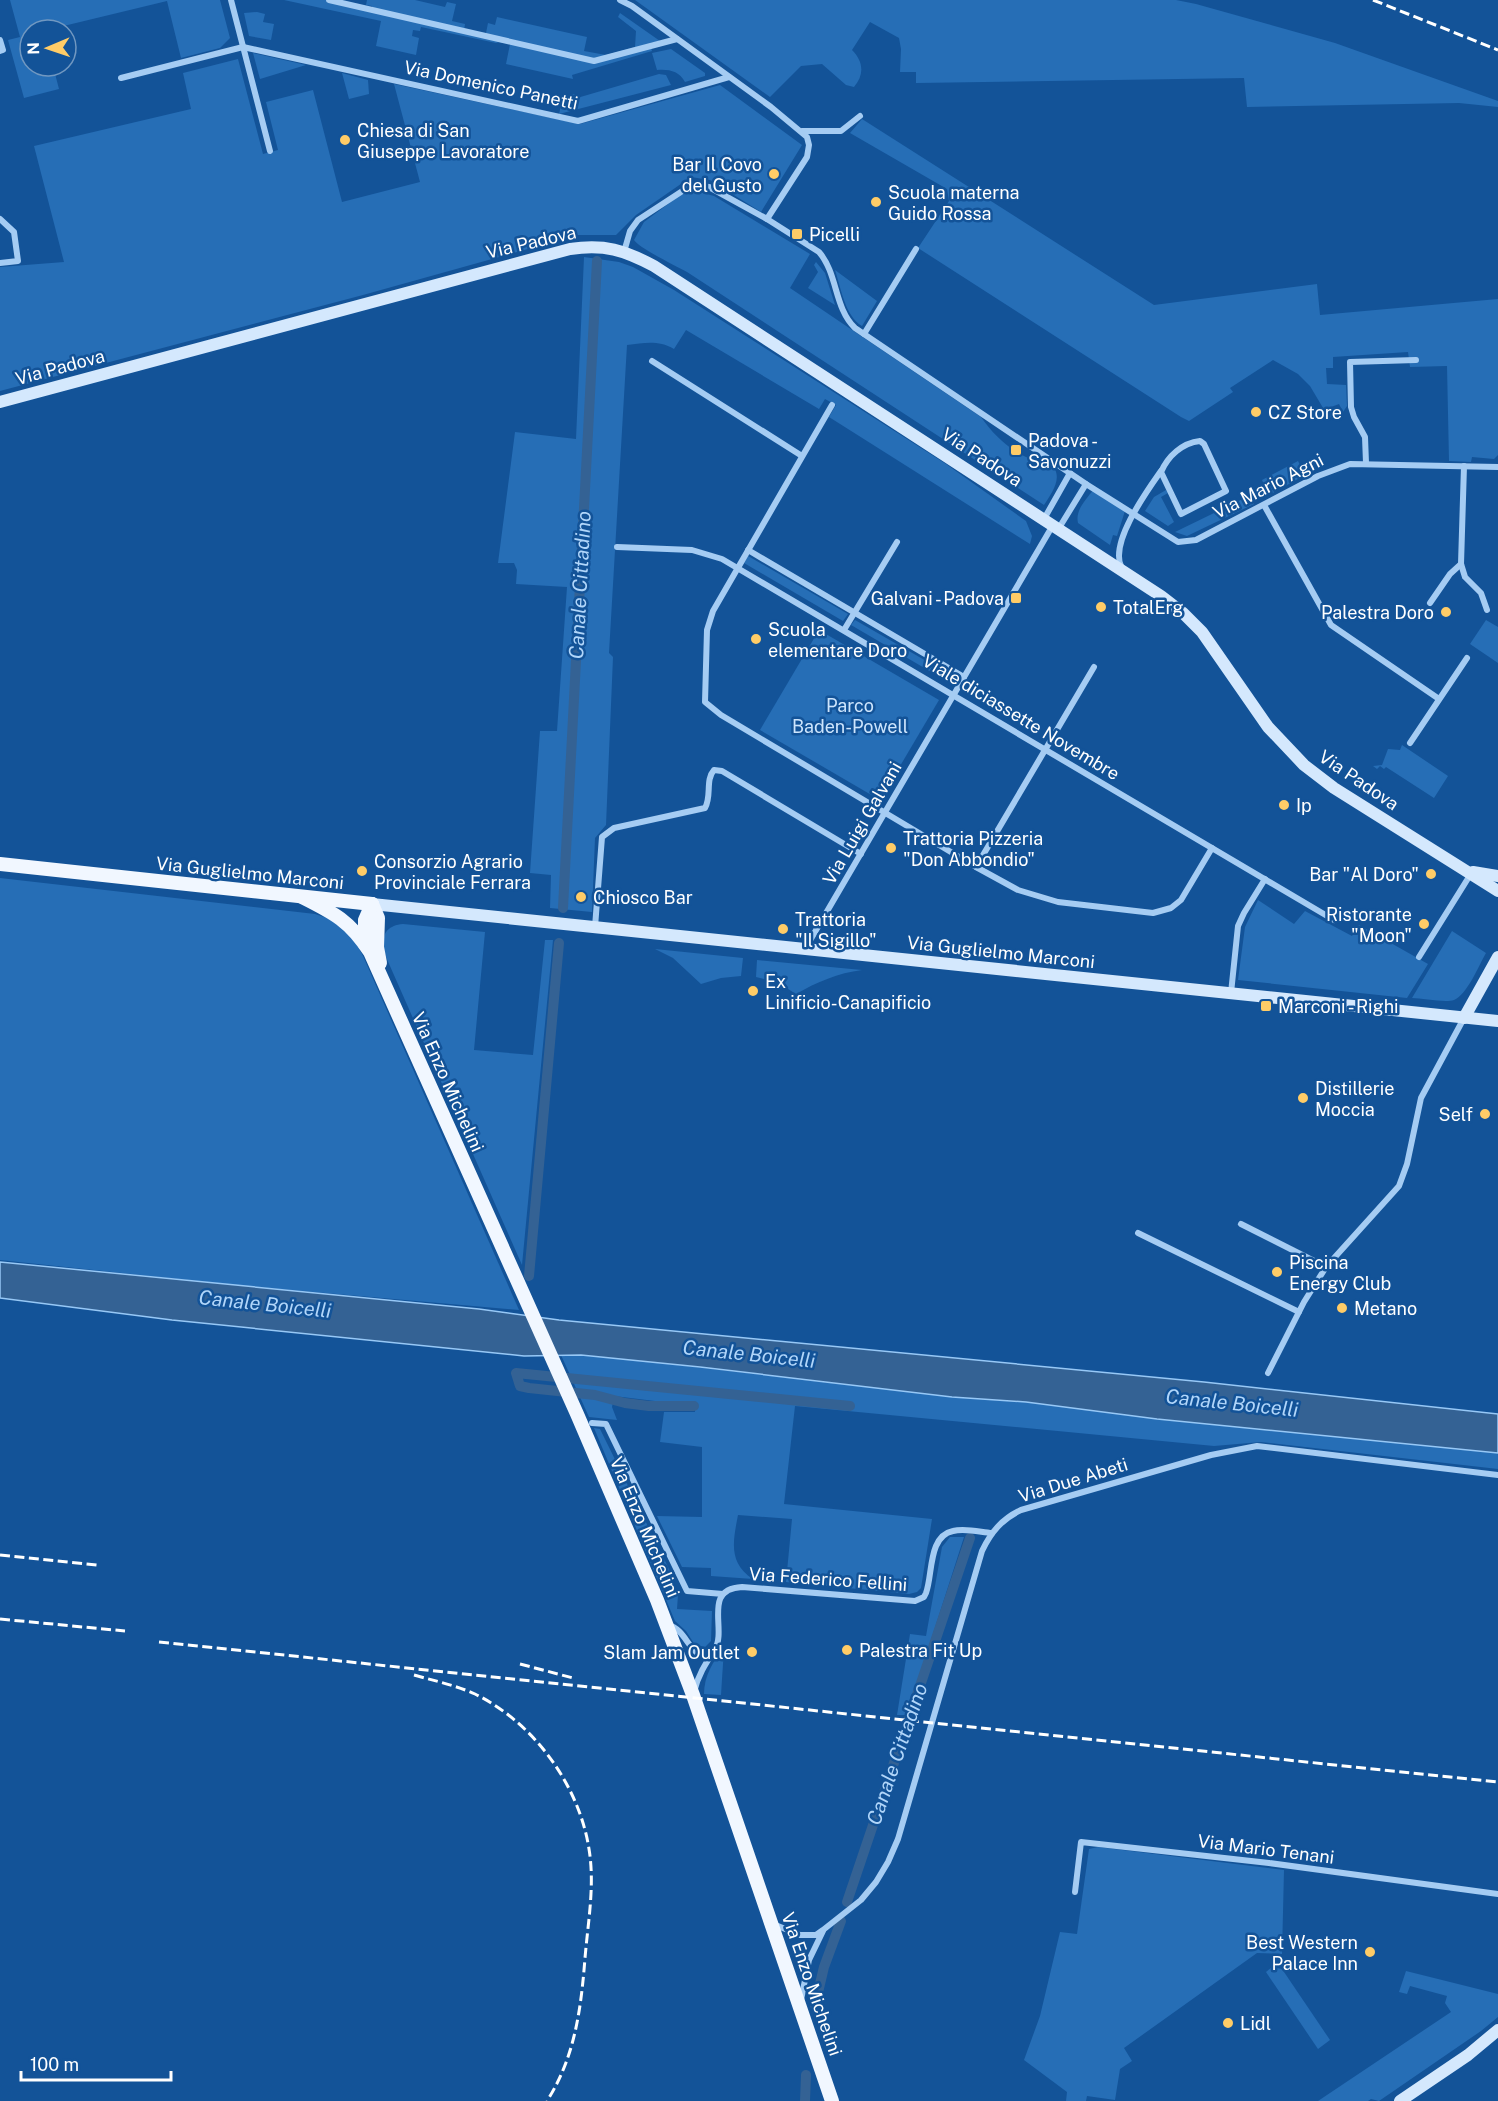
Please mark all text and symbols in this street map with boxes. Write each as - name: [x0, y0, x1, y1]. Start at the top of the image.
- north arrow: [18, 18, 78, 78]
- text: N: [24, 42, 43, 55]
- street label: Via Domenico Panetti: [402, 56, 580, 114]
- place label: Chiesa di San Giuseppe Lavoratore: [357, 120, 529, 162]
- marker: Chiesa di San Giuseppe Lavoratore: [338, 133, 352, 147]
- place label: Bar Il Covo del Gusto: [672, 154, 762, 196]
- marker: Bar Il Covo del Gusto: [767, 167, 781, 181]
- place label: Scuola materna Guido Rossa: [888, 182, 1020, 224]
- marker: Scuola materna Guido Rossa: [869, 195, 883, 209]
- street label: Via Padova: [484, 221, 578, 263]
- place label: Picelli: [809, 224, 860, 245]
- marker: Picelli: [790, 227, 804, 241]
- street label: Via Padova: [13, 345, 107, 389]
- place label: CZ Store: [1268, 402, 1342, 423]
- marker: CZ Store: [1249, 405, 1263, 419]
- street label: Via Padova: [938, 423, 1026, 491]
- place label: Padova - Savonuzzi: [1028, 430, 1112, 472]
- marker: Padova - Savonuzzi: [1009, 443, 1023, 457]
- street label: Via Mario Agni: [1209, 449, 1327, 523]
- water label: Canale Cittadino: [564, 510, 596, 660]
- place label: Galvani - Padova: [871, 588, 1004, 609]
- marker: Galvani - Padova: [1009, 591, 1023, 605]
- place label: TotalErg: [1113, 597, 1183, 618]
- marker: TotalErg: [1094, 600, 1108, 614]
- place label: Palestra Doro: [1321, 602, 1434, 623]
- marker: Palestra Doro: [1439, 605, 1453, 619]
- place label: Scuola elementare Doro: [768, 619, 907, 661]
- marker: Scuola elementare Doro: [749, 632, 763, 646]
- street label: Viale diciassette Novembre: [919, 650, 1123, 784]
- park label: Parco Baden-Powell: [792, 695, 908, 737]
- street label: Via Padova: [1315, 746, 1403, 814]
- street label: Via Luigi Galvani: [818, 758, 906, 888]
- place label: Ip: [1296, 795, 1312, 816]
- marker: Ip: [1277, 798, 1291, 812]
- place label: Trattoria Pizzeria "Don Abbondio": [903, 828, 1043, 870]
- marker: Trattoria Pizzeria "Don Abbondio": [884, 841, 898, 855]
- place label: Consorzio Agrario Provinciale Ferrara: [374, 851, 531, 893]
- street label: Via Guglielmo Marconi: [155, 853, 345, 893]
- marker: Consorzio Agrario Provinciale Ferrara: [355, 864, 369, 878]
- place label: Bar "Al Doro": [1309, 864, 1419, 885]
- marker: Bar "Al Doro": [1424, 867, 1438, 881]
- place label: Chiosco Bar: [593, 887, 693, 908]
- marker: Chiosco Bar: [574, 890, 588, 904]
- place label: Ristorante "Moon": [1326, 904, 1412, 946]
- place label: Trattoria "Il Sigillo": [795, 909, 877, 951]
- marker: Ristorante "Moon": [1417, 917, 1431, 931]
- marker: Trattoria "Il Sigillo": [776, 922, 790, 936]
- street label: Via Guglielmo Marconi: [906, 932, 1096, 972]
- place label: Ex Linificio-Canapificio: [765, 971, 931, 1013]
- marker: Ex Linificio-Canapificio: [746, 984, 760, 998]
- place label: Marconi - Righi: [1278, 996, 1399, 1017]
- marker: Marconi - Righi: [1259, 999, 1273, 1013]
- street label: Via Enzo Michelini: [408, 1009, 488, 1155]
- place label: Distillerie Moccia: [1315, 1078, 1395, 1120]
- marker: Distillerie Moccia: [1296, 1091, 1310, 1105]
- place label: Self: [1439, 1104, 1473, 1125]
- marker: Self: [1478, 1107, 1492, 1121]
- place label: Piscina Energy Club: [1289, 1252, 1391, 1294]
- marker: Piscina Energy Club: [1270, 1265, 1284, 1279]
- water label: Canale Boicelli: [198, 1285, 332, 1323]
- place label: Metano: [1354, 1298, 1417, 1319]
- marker: Metano: [1335, 1301, 1349, 1315]
- water label: Canale Boicelli: [682, 1335, 816, 1373]
- water label: Canale Boicelli: [1165, 1384, 1299, 1422]
- street label: Via Due Abeti: [1016, 1453, 1130, 1507]
- street label: Via Enzo Michelini: [606, 1454, 684, 1600]
- street label: Via Federico Fellini: [748, 1563, 908, 1595]
- place label: Palestra Fit Up: [859, 1640, 982, 1661]
- place label: Slam Jam Outlet: [603, 1642, 740, 1663]
- marker: Palestra Fit Up: [840, 1643, 854, 1657]
- marker: Slam Jam Outlet: [745, 1645, 759, 1659]
- water label: Canale Cittadino: [862, 1680, 933, 1828]
- street label: Via Mario Tenani: [1197, 1830, 1335, 1868]
- street label: Via Enzo Michelini: [778, 1909, 846, 2059]
- place label: Best Western Palace Inn: [1246, 1932, 1358, 1974]
- marker: Best Western Palace Inn: [1363, 1945, 1377, 1959]
- place label: Lidl: [1240, 2013, 1271, 2034]
- marker: Lidl: [1221, 2016, 1235, 2030]
- scale bar: [21, 2044, 171, 2082]
- text: 100 m: [30, 2054, 79, 2075]

